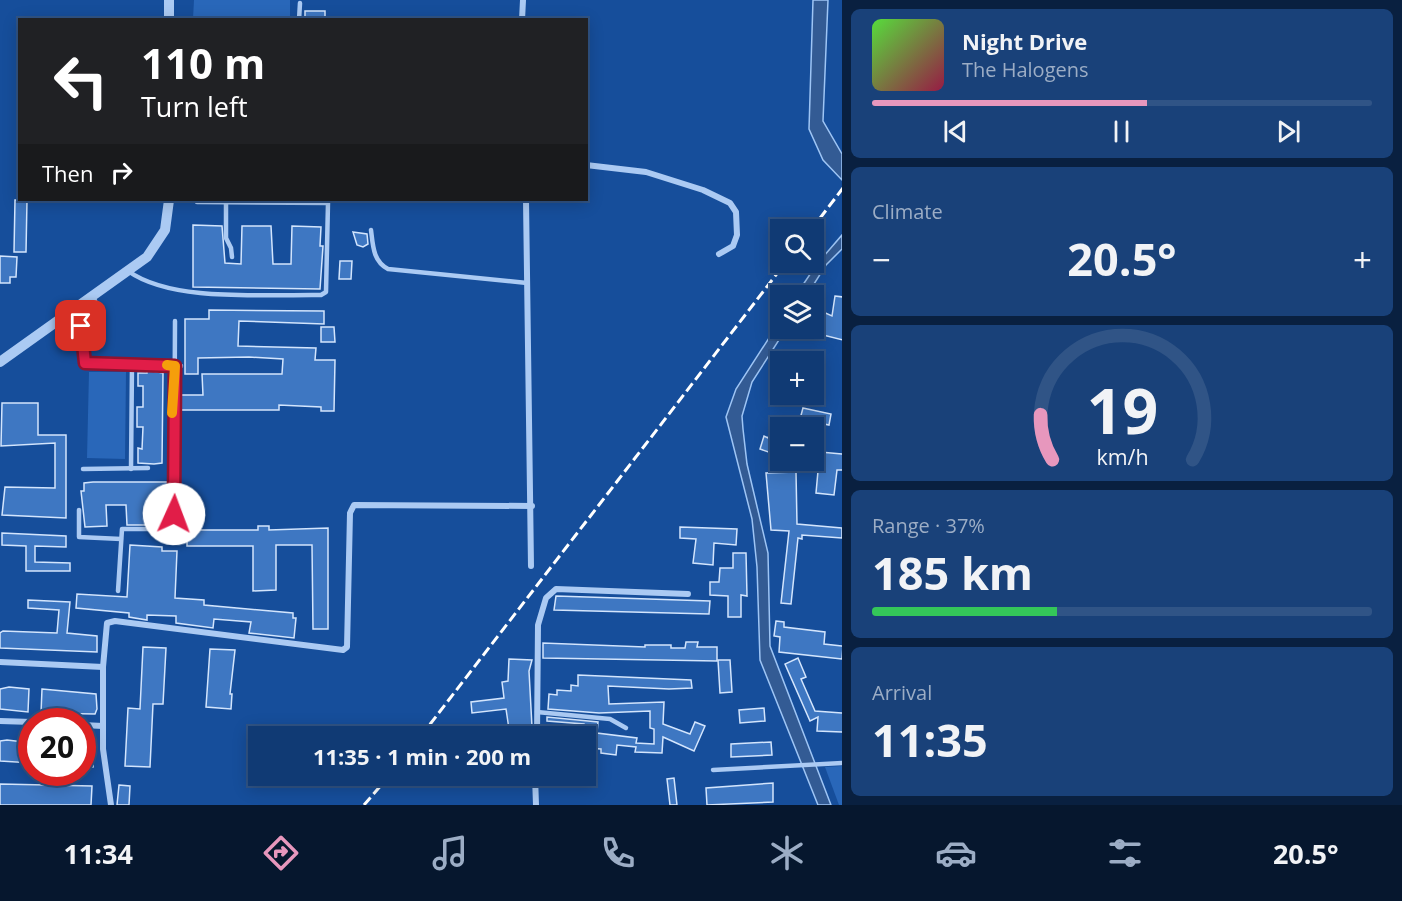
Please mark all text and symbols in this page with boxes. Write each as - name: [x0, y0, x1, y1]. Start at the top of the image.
- text: Night Drive: [962, 26, 1087, 56]
- text: 110 m: [141, 34, 265, 91]
- icon: left: [42, 42, 120, 120]
- text: The Halogens: [962, 56, 1089, 83]
- text: Turn left: [141, 88, 248, 125]
- icon: previous: [939, 115, 972, 148]
- icon: pause: [1105, 115, 1138, 148]
- icon: next: [1272, 115, 1305, 148]
- icon: right: [105, 156, 138, 189]
- text: Then: [42, 158, 93, 188]
- text: Climate: [872, 198, 943, 225]
- map controls: [770, 219, 824, 471]
- button: search: [770, 219, 824, 273]
- text: 20.5°: [1067, 228, 1177, 289]
- text: −: [872, 237, 891, 282]
- text: +: [1353, 237, 1372, 282]
- button: layers: [770, 285, 824, 339]
- pin: [55, 300, 106, 351]
- icon: arrive: [64, 309, 97, 342]
- button: +: [770, 351, 824, 405]
- text: 19: [1086, 367, 1158, 452]
- button: −: [770, 417, 824, 471]
- text: km/h: [1096, 442, 1148, 471]
- position arrow: [142, 482, 206, 546]
- text: Range · 37%: [872, 512, 985, 539]
- text: 185 km: [872, 542, 1033, 603]
- text: Arrival: [872, 679, 932, 706]
- speed limit sign: 20: [18, 708, 96, 786]
- text: 11:35: [872, 709, 988, 770]
- text: 11:35 · 1 min · 200 m: [313, 741, 531, 771]
- icon: directions: [260, 832, 302, 874]
- icon: music: [429, 832, 471, 874]
- icon: phone: [597, 832, 639, 874]
- icon: climate: [766, 832, 808, 874]
- icon: car: [935, 832, 977, 874]
- icon: filters: [1104, 832, 1146, 874]
- text: 11:34: [63, 835, 133, 872]
- text: 20.5°: [1273, 835, 1338, 872]

